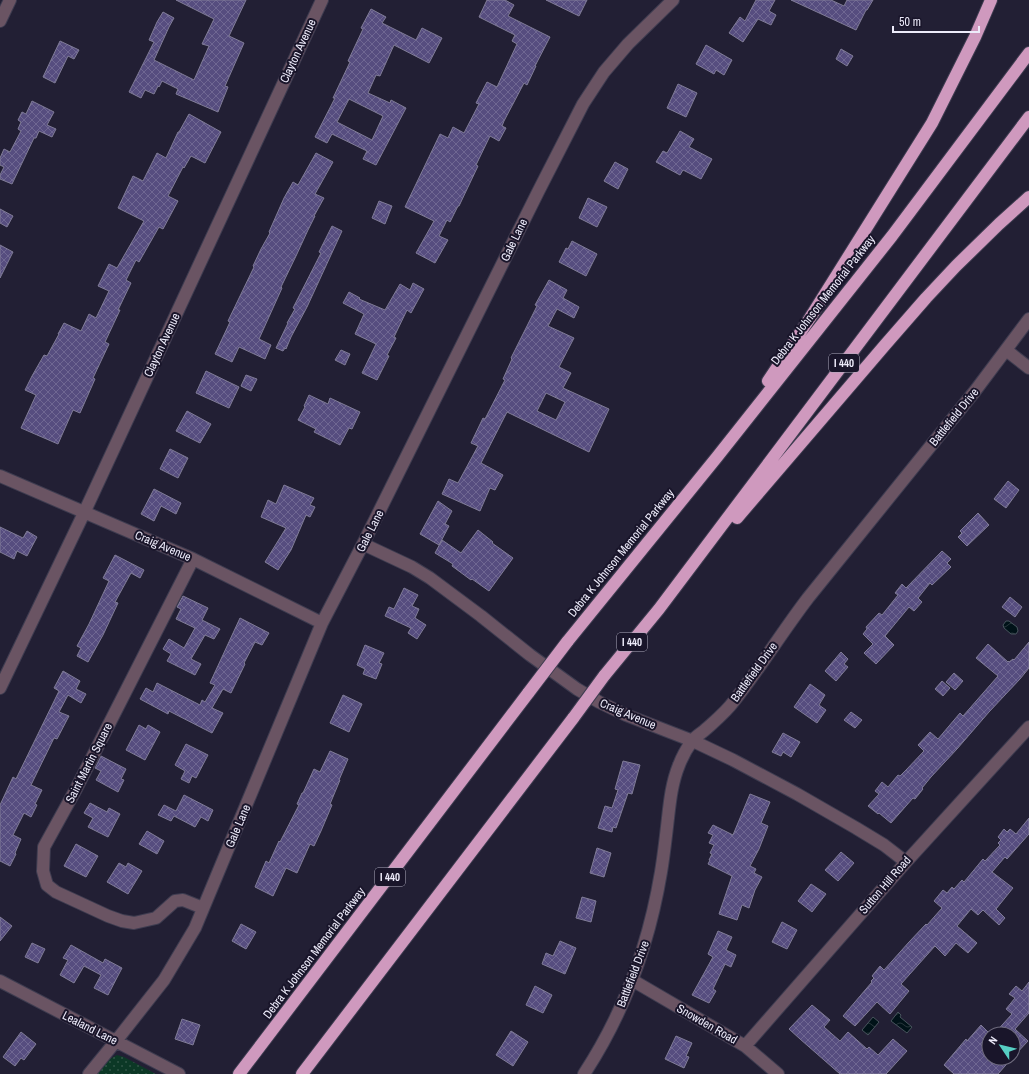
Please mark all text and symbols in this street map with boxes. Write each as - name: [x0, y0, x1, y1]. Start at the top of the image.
- scale bar: [893, 8, 979, 34]
- text: 50 m: [899, 14, 921, 30]
- street label: Clayton Avenue: [276, 16, 320, 86]
- street label: Gale Lane: [497, 216, 531, 264]
- street label: Debra K Johnson Memorial Parkway: [767, 232, 879, 368]
- street label: Clayton Avenue: [140, 310, 184, 380]
- road number: I 440: [829, 354, 859, 372]
- street label: Battlefield Drive: [926, 385, 982, 449]
- street label: Debra K Johnson Memorial Parkway: [564, 486, 678, 620]
- street label: Gale Lane: [353, 507, 387, 555]
- street label: Craig Avenue: [133, 527, 193, 565]
- road number: I 440: [617, 633, 647, 651]
- street label: Battlefield Drive: [727, 639, 781, 705]
- street label: Craig Avenue: [598, 695, 658, 733]
- street label: Saint Martin Square: [62, 720, 116, 806]
- street label: Gale Lane: [222, 802, 254, 850]
- street label: Sutton Hill Road: [855, 853, 915, 917]
- road number: I 440: [375, 868, 405, 886]
- street label: Debra K Johnson Memorial Parkway: [259, 884, 369, 1022]
- street label: Battlefield Drive: [613, 938, 653, 1010]
- street label: Snowden Road: [674, 1000, 740, 1048]
- street label: Lealand Lane: [60, 1007, 120, 1049]
- north arrow: [981, 1026, 1021, 1066]
- text: N: [985, 1034, 1000, 1047]

